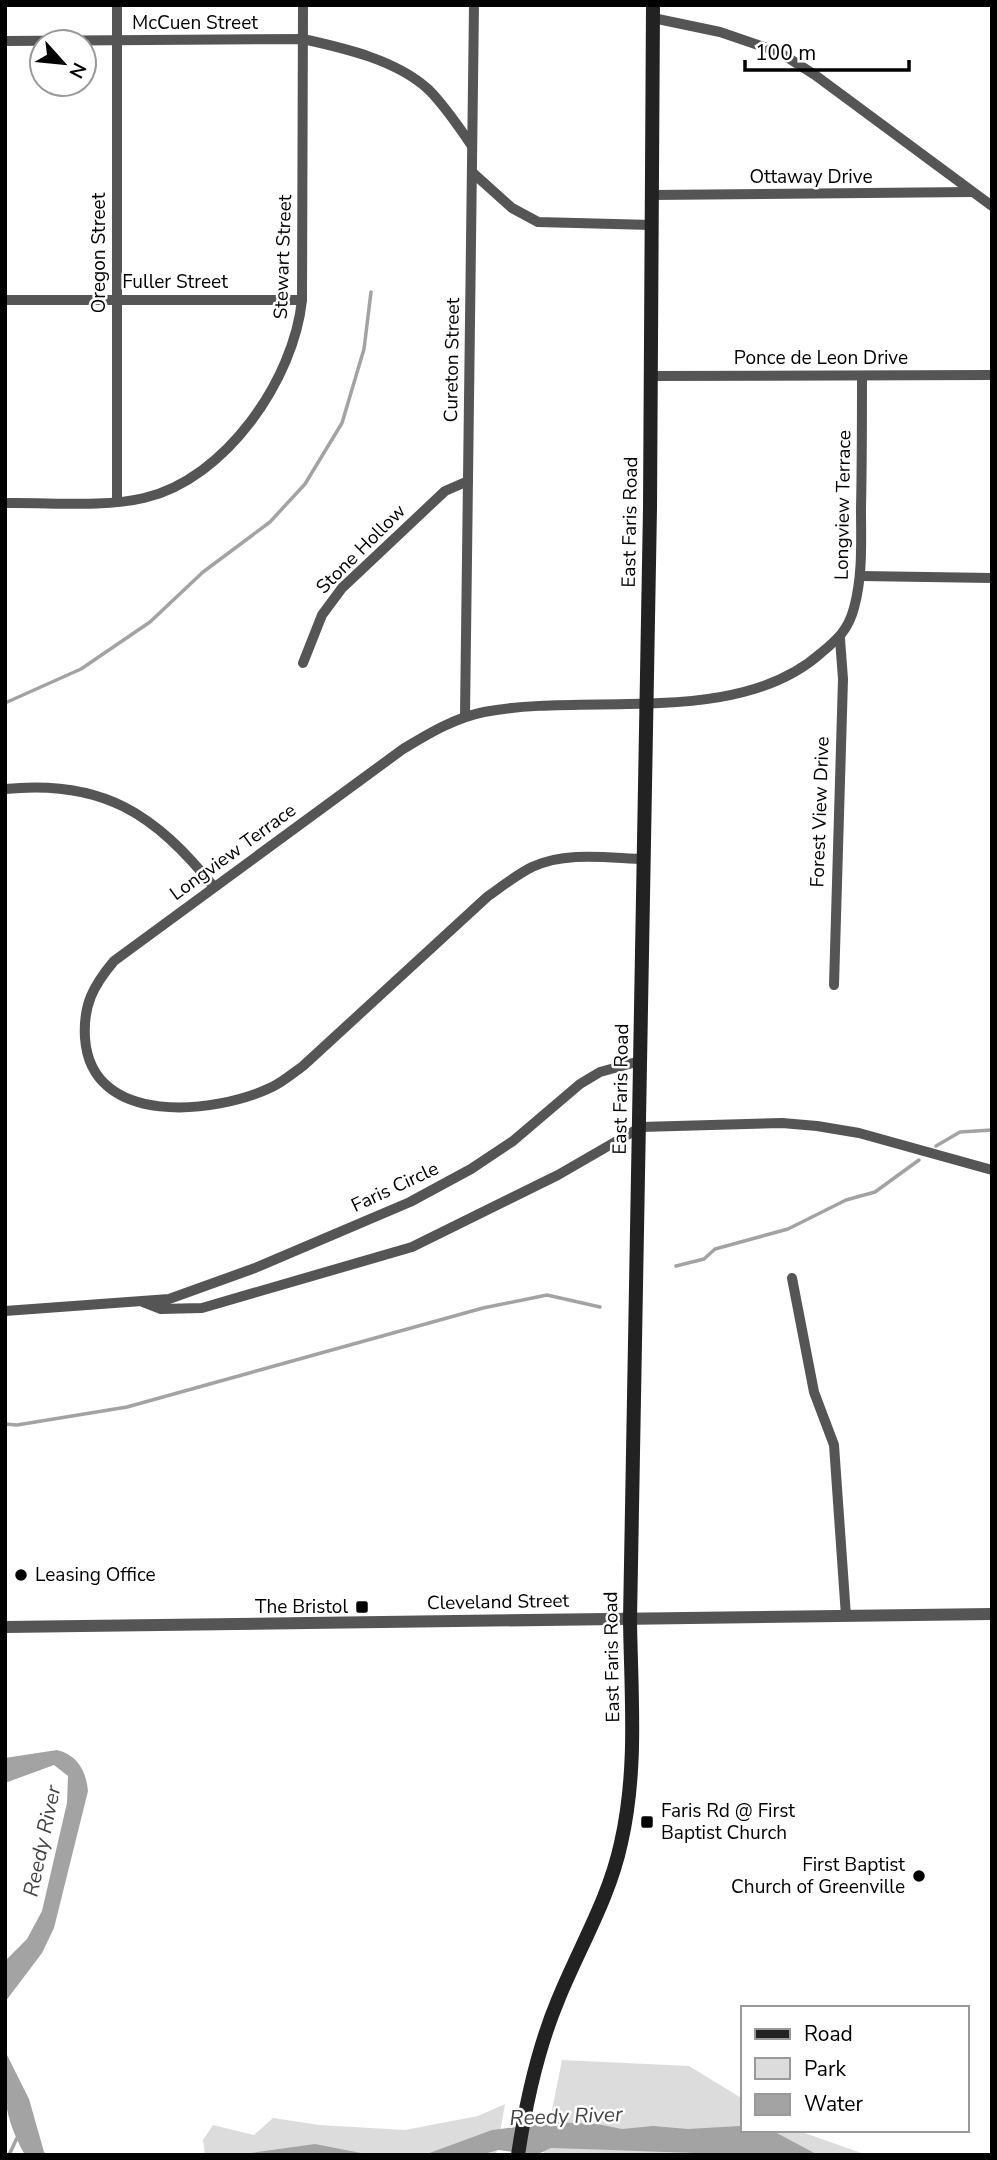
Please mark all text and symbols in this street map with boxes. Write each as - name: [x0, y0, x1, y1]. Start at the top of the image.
- street label: McCuen Street: [132, 10, 258, 36]
- north arrow: [28, 28, 98, 98]
- scale bar: [745, 28, 909, 72]
- text: 100 m: [755, 39, 816, 67]
- text: N: [62, 58, 92, 83]
- street label: Ottaway Drive: [749, 164, 873, 190]
- street label: Oregon Street: [86, 192, 112, 313]
- street label: Stewart Street: [268, 194, 298, 320]
- street label: Fuller Street: [122, 269, 228, 295]
- street label: Cureton Street: [438, 297, 466, 423]
- street label: Ponce de Leon Drive: [734, 345, 908, 371]
- street label: Longview Terrace: [829, 430, 857, 580]
- street label: East Faris Road: [616, 456, 644, 588]
- street label: Stone Hollow: [310, 498, 412, 600]
- street label: Forest View Drive: [804, 736, 836, 888]
- street label: Longview Terrace: [165, 797, 301, 907]
- street label: East Faris Road: [607, 1023, 635, 1155]
- street label: Faris Circle: [347, 1155, 443, 1219]
- place label: Leasing Office: [35, 1562, 156, 1588]
- marker: Leasing Office: [13, 1567, 29, 1583]
- street label: Cleveland Street: [427, 1588, 570, 1616]
- street label: East Faris Road: [598, 1591, 626, 1723]
- place label: The Bristol: [255, 1594, 348, 1620]
- marker: The Bristol: [354, 1599, 370, 1615]
- water label: Reedy River: [17, 1782, 68, 1899]
- place label: Faris Rd @ First Baptist Church: [661, 1798, 795, 1846]
- marker: Faris Rd @ First Baptist Church: [639, 1814, 655, 1830]
- place label: First Baptist Church of Greenville: [731, 1852, 905, 1900]
- marker: First Baptist Church of Greenville: [911, 1868, 927, 1884]
- legend: [741, 2006, 969, 2132]
- text: Road: [804, 2020, 853, 2048]
- text: Park: [804, 2055, 846, 2083]
- text: Water: [804, 2090, 863, 2118]
- water label: Reedy River: [509, 2100, 623, 2132]

